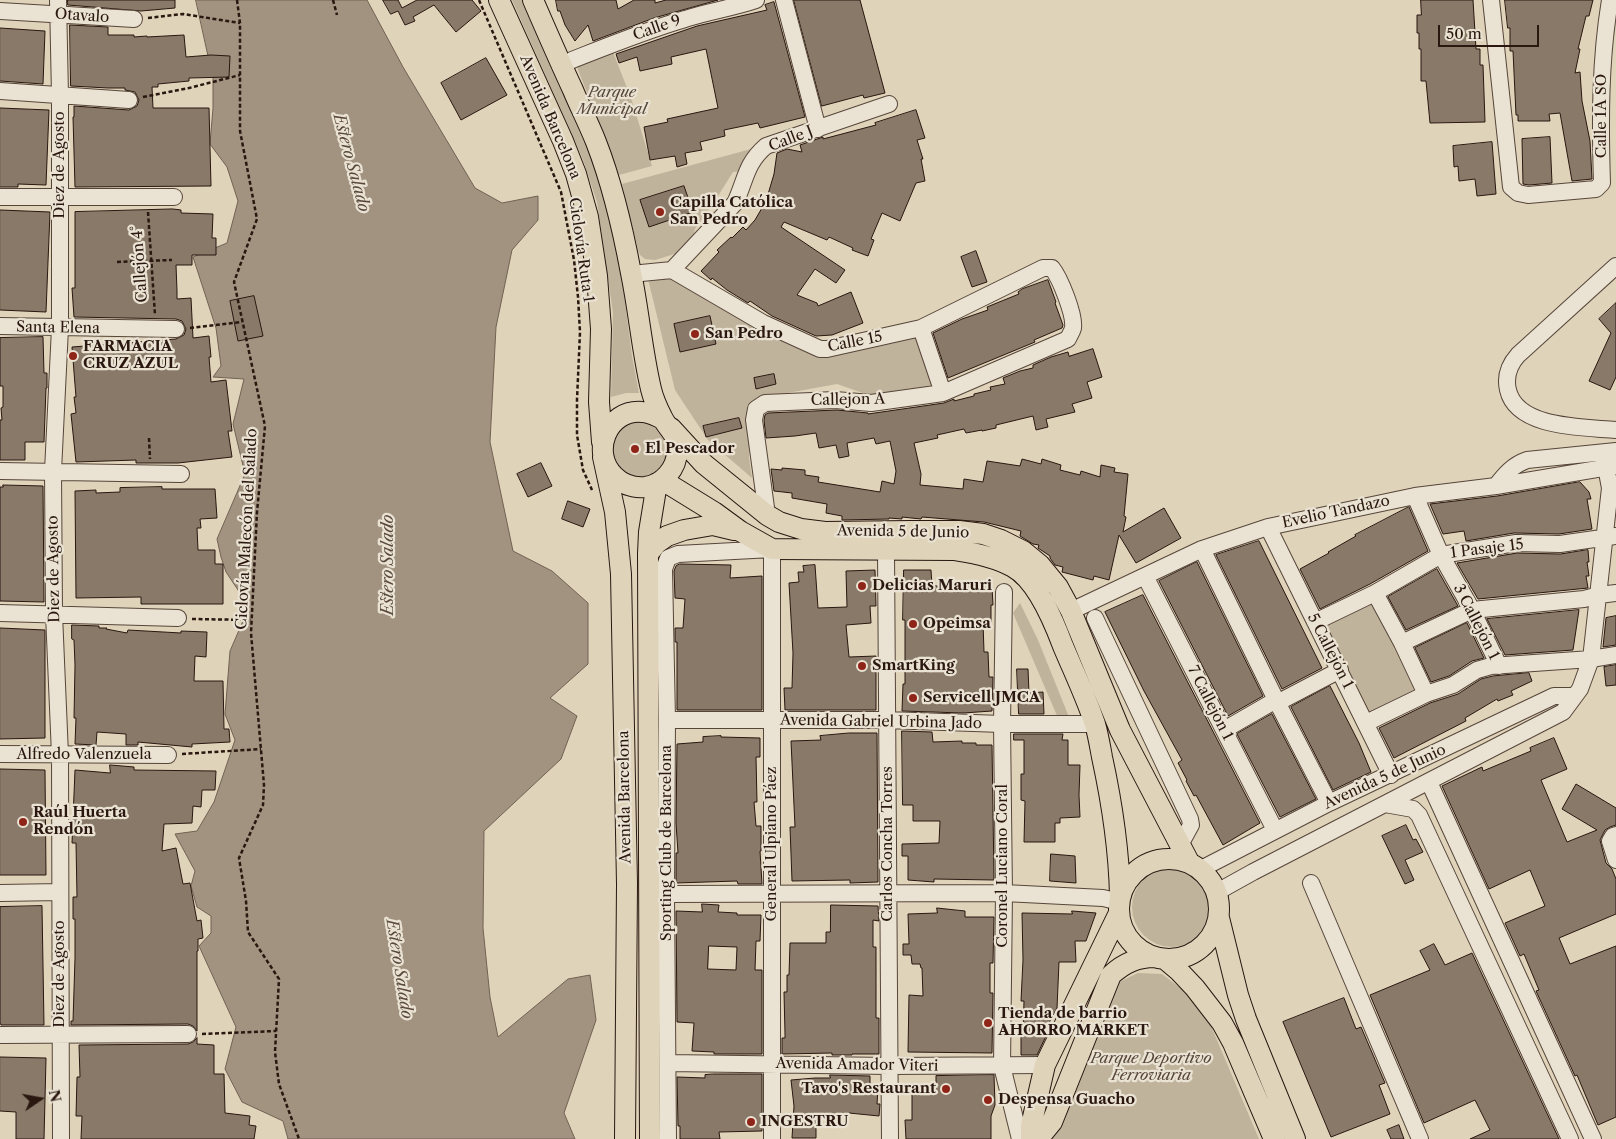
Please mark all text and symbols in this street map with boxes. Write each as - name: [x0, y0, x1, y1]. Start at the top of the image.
- street label: Otavalo: [54, 5, 110, 27]
- street label: Calle 9: [631, 11, 683, 45]
- scale bar: [1441, 15, 1542, 47]
- text: 50 m: [1446, 24, 1482, 43]
- street label: Avenida Barcelona: [516, 52, 584, 182]
- street label: Calle 1A SO: [1593, 74, 1611, 158]
- park label: Parque Municipal: [577, 84, 647, 119]
- street label: Diez de Agosto: [51, 111, 69, 219]
- water label: Estero Salado: [329, 112, 373, 214]
- street label: Calle J: [766, 122, 816, 156]
- place label: Capilla Católica San Pedro: [670, 194, 793, 229]
- street label: Ciclovía Ruta 1: [565, 196, 597, 304]
- marker: Capilla Católica San Pedro: [654, 206, 666, 218]
- street label: Callejón 4°: [128, 225, 152, 303]
- street label: Santa Elena: [16, 318, 100, 338]
- place label: San Pedro: [705, 325, 783, 343]
- marker: San Pedro: [689, 328, 701, 340]
- street label: Calle 15: [826, 328, 884, 356]
- place label: FARMACIA CRUZ AZUL: [83, 338, 178, 373]
- marker: FARMACIA CRUZ AZUL: [67, 350, 79, 362]
- street label: Callejon A: [810, 390, 886, 410]
- street label: Ciclovía Malecón del Salado: [233, 428, 261, 630]
- place label: El Pescador: [645, 440, 735, 458]
- marker: El Pescador: [629, 443, 641, 455]
- street label: Evelio Tandazo: [1280, 492, 1392, 532]
- street label: Diez de Agosto: [44, 515, 64, 623]
- water label: Estero Salado: [378, 515, 398, 615]
- street label: Avenida 5 de Junio: [837, 522, 969, 542]
- street label: 1 Pasaje 15: [1449, 536, 1525, 562]
- place label: Delicias Maruri: [872, 577, 992, 595]
- marker: Delicias Maruri: [856, 580, 868, 592]
- street label: 3 Callejón 1: [1449, 581, 1503, 663]
- street label: 5 Callejón 1: [1303, 610, 1357, 692]
- place label: Opeimsa: [923, 615, 991, 633]
- marker: Opeimsa: [907, 618, 919, 630]
- place label: SmartKing: [872, 657, 955, 675]
- marker: SmartKing: [856, 660, 868, 672]
- street label: 7 Callejón 1: [1184, 663, 1236, 743]
- place label: Servicell JMCA: [923, 689, 1040, 707]
- marker: Servicell JMCA: [907, 692, 919, 704]
- street label: Avenida Gabriel Urbina Jado: [780, 711, 982, 733]
- street label: Avenida Barcelona: [615, 730, 635, 864]
- street label: Avenida 5 de Junio: [1321, 741, 1449, 813]
- street label: Sporting Club de Barcelona: [658, 745, 676, 941]
- street label: Alfredo Valenzuela: [16, 746, 152, 764]
- street label: Carlos Concha Torres: [879, 766, 897, 922]
- street label: General Ulpiano Páez: [763, 767, 781, 921]
- street label: Coronel Luciano Coral: [994, 784, 1012, 948]
- place label: Raúl Huerta Rendón: [33, 804, 127, 839]
- marker: Raúl Huerta Rendón: [17, 816, 29, 828]
- water label: Estero Salado: [382, 918, 416, 1020]
- street label: Diez de Agosto: [51, 920, 69, 1028]
- place label: Tienda de barrio AHORRO MARKET: [998, 1005, 1149, 1040]
- marker: Tienda de barrio AHORRO MARKET: [982, 1017, 994, 1029]
- park label: Parque Deportivo Ferroviaria: [1090, 1050, 1212, 1085]
- street label: Avenida Amador Viteri: [775, 1055, 939, 1075]
- north arrow: [15, 1074, 65, 1124]
- place label: Tavo's Restaurant: [801, 1080, 936, 1098]
- marker: Tavo's Restaurant: [940, 1083, 952, 1095]
- text: N: [45, 1088, 65, 1104]
- place label: Despensa Guacho: [998, 1091, 1135, 1109]
- marker: Despensa Guacho: [982, 1094, 994, 1106]
- place label: INGESTRU: [761, 1113, 848, 1131]
- marker: INGESTRU: [745, 1116, 757, 1128]

